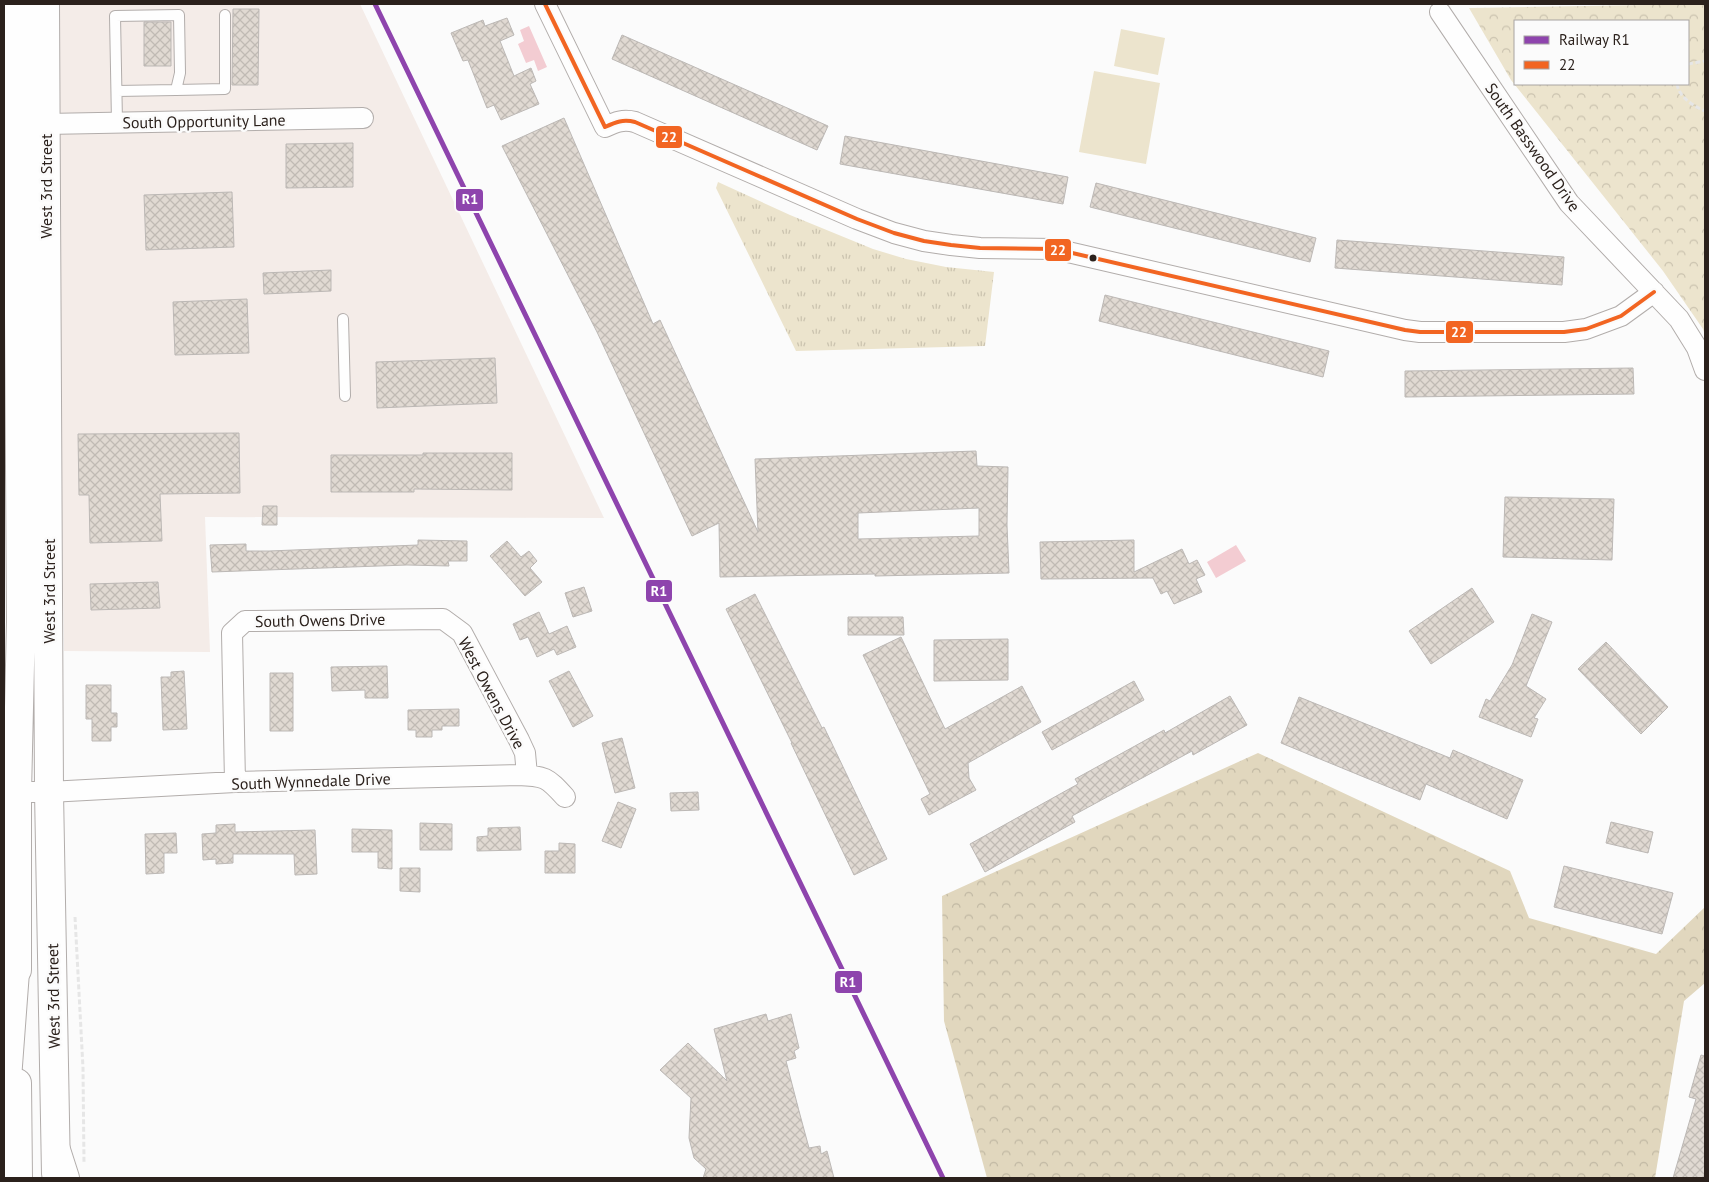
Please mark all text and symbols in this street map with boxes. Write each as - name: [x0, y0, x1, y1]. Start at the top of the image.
- legend: [1514, 20, 1689, 85]
- text: Railway R1: [1559, 30, 1630, 49]
- text: 22: [1559, 55, 1575, 74]
- street label: South Basswood Drive: [1481, 79, 1585, 215]
- street label: South Opportunity Lane: [122, 110, 286, 132]
- line badge: 22: [655, 125, 683, 149]
- text: 22: [661, 128, 677, 146]
- street label: West 3rd Street: [36, 133, 56, 239]
- line badge: R1: [455, 188, 484, 212]
- text: R1: [462, 190, 478, 208]
- line badge: 22: [1044, 238, 1072, 262]
- text: 22: [1050, 241, 1066, 259]
- unlabelled marker: [1088, 253, 1098, 263]
- line badge: 22: [1445, 320, 1474, 344]
- text: 22: [1451, 323, 1467, 341]
- street label: West 3rd Street: [39, 538, 59, 644]
- line badge: R1: [645, 579, 673, 603]
- text: R1: [651, 582, 667, 600]
- street label: South Owens Drive: [255, 609, 385, 631]
- street label: West Owens Drive: [454, 634, 530, 752]
- street label: South Wynnedale Drive: [231, 768, 391, 794]
- street label: West 3rd Street: [42, 943, 64, 1049]
- line badge: R1: [834, 970, 863, 994]
- text: R1: [840, 973, 856, 991]

